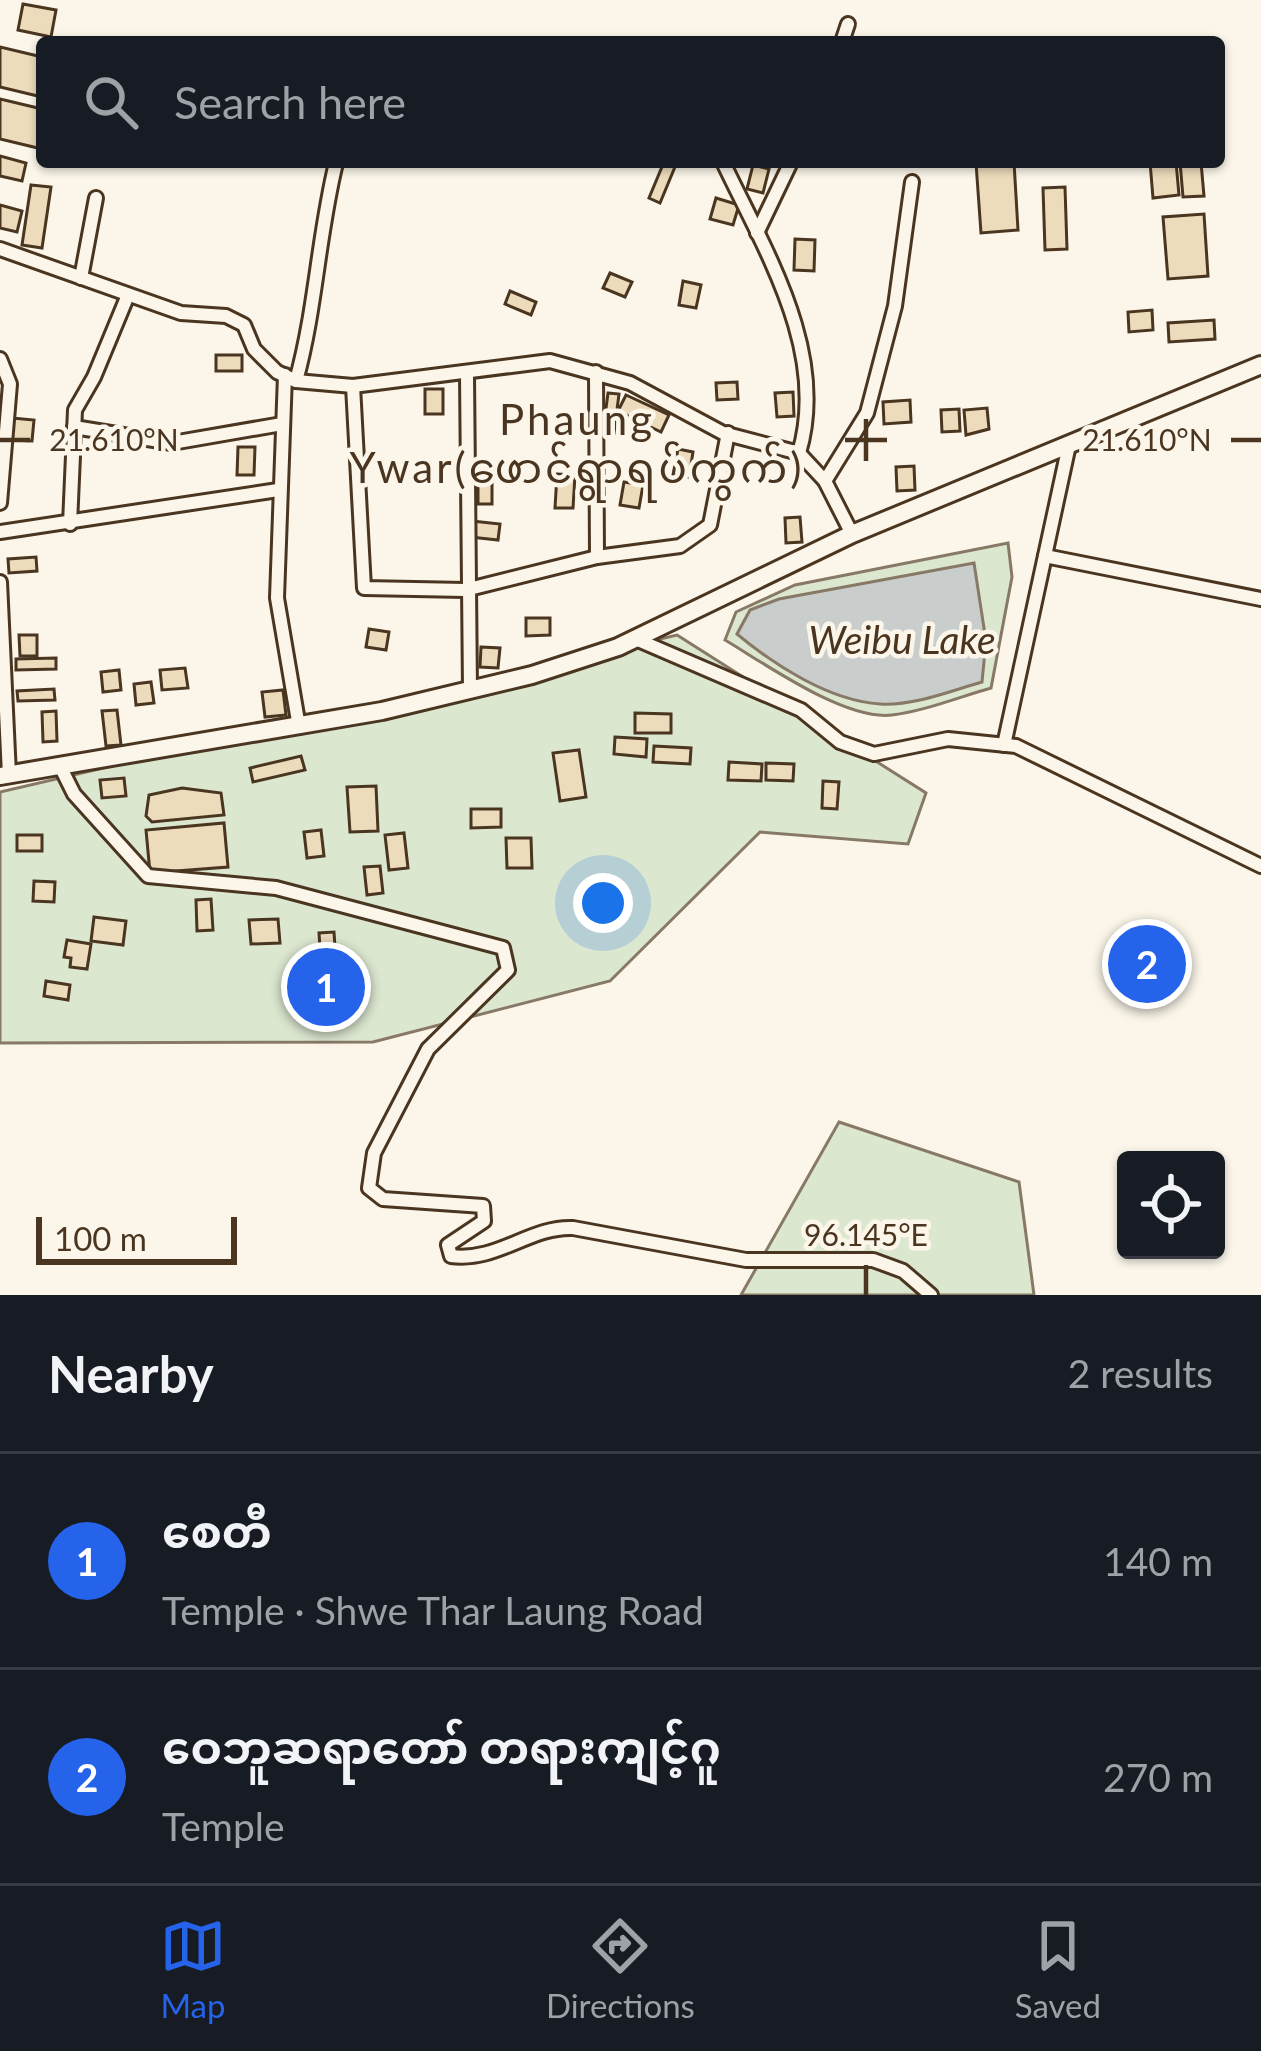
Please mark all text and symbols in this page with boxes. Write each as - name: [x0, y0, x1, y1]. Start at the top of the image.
- search box: [36, 36, 1225, 168]
- icon: search: [78, 69, 144, 135]
- text: Search here: [174, 75, 406, 129]
- district label: Phaung Ywar(ဖောင်ရွာရပ်ကွက်): [350, 394, 804, 503]
- text: 21.610°N: [49, 421, 179, 457]
- text: 21.610°N: [1082, 421, 1212, 457]
- water label: Weibu Lake: [808, 616, 996, 662]
- your location: [573, 873, 633, 933]
- pin: 2: [1108, 919, 1186, 1009]
- pin: 1: [287, 942, 365, 1032]
- map controls: [1117, 1151, 1225, 1259]
- button: locate: [1117, 1151, 1225, 1259]
- scale bar: [36, 1211, 237, 1264]
- text: 96.145°E: [804, 1216, 928, 1252]
- text: 100 m: [54, 1218, 147, 1258]
- text: Nearby: [48, 1343, 214, 1404]
- text: 2 results: [1068, 1350, 1213, 1396]
- text: စေတီ: [162, 1504, 272, 1558]
- text: 1: [76, 1538, 98, 1584]
- text: 140 m: [1103, 1538, 1213, 1584]
- text: Temple · Shwe Thar Laung Road: [162, 1587, 704, 1633]
- text: ဝေဘူဆရာတော် တရားကျင့်ဂူ: [162, 1720, 721, 1774]
- text: 2: [76, 1754, 98, 1800]
- text: 270 m: [1103, 1754, 1213, 1800]
- text: Temple: [162, 1803, 285, 1849]
- tab: Map: [160, 1913, 226, 2025]
- tab: Directions: [546, 1913, 695, 2025]
- tab: Saved: [1015, 1913, 1101, 2025]

